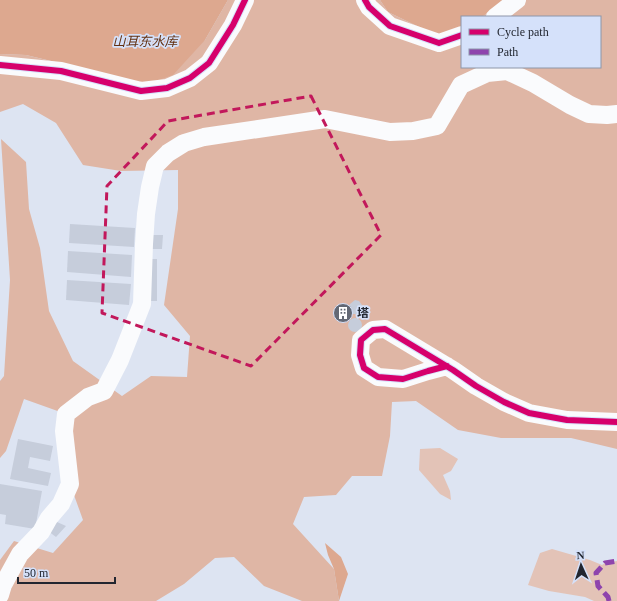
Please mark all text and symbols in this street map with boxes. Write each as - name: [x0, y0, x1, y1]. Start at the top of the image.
- legend: [461, 16, 601, 68]
- text: Cycle path: [497, 25, 549, 39]
- water label: 山耳东水库: [112, 34, 179, 49]
- text: Path: [497, 45, 518, 59]
- building icon: 塔: [332, 302, 354, 324]
- place label: 塔: [357, 306, 369, 320]
- north arrow: [561, 545, 601, 585]
- text: N: [576, 549, 585, 561]
- scale bar: [18, 559, 115, 585]
- text: 50 m: [24, 566, 49, 580]

